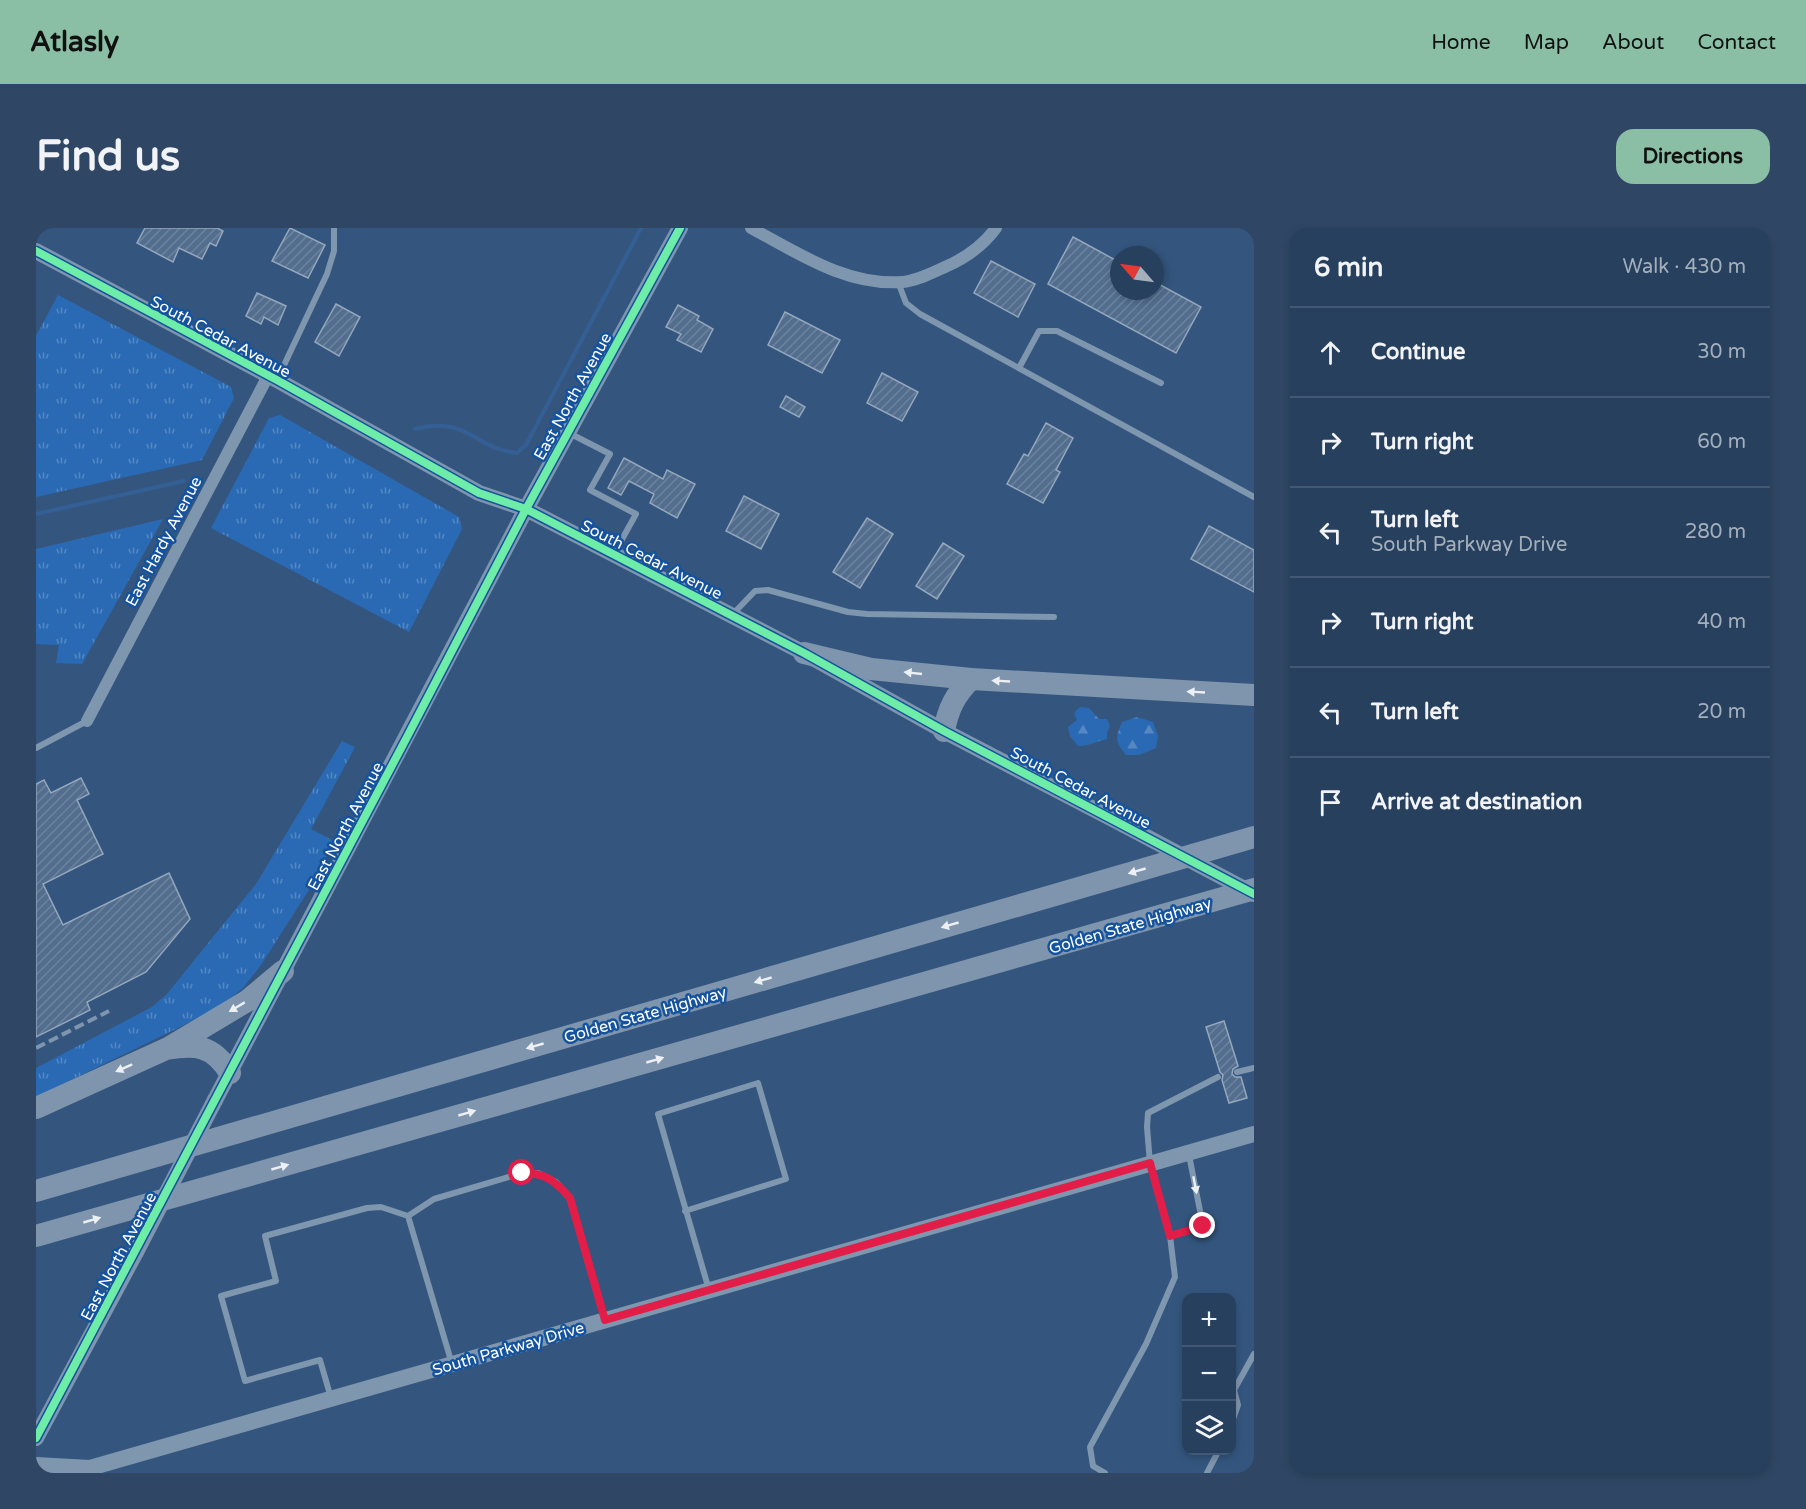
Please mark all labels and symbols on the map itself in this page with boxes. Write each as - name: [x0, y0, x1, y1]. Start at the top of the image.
- north arrow: [1110, 246, 1164, 300]
- street label: South Cedar Avenue: [147, 291, 294, 382]
- street label: East North Avenue: [530, 329, 616, 464]
- street label: East Hardy Avenue: [121, 473, 207, 610]
- street label: South Cedar Avenue: [578, 516, 726, 604]
- one-way arrow: [903, 668, 922, 678]
- one-way arrow: [991, 676, 1010, 685]
- one-way arrow: [1186, 687, 1205, 696]
- street label: South Cedar Avenue: [1007, 742, 1154, 833]
- street label: East North Avenue: [304, 759, 388, 894]
- one-way arrow: [1128, 867, 1146, 876]
- street label: Golden State Highway: [1047, 893, 1214, 959]
- one-way arrow: [941, 921, 959, 930]
- one-way arrow: [754, 976, 772, 985]
- street label: Golden State Highway: [562, 982, 729, 1048]
- one-way arrow: [229, 1001, 245, 1012]
- one-way arrow: [526, 1042, 544, 1051]
- one-way arrow: [646, 1055, 664, 1064]
- one-way arrow: [114, 1063, 132, 1073]
- one-way arrow: [458, 1108, 476, 1118]
- route start: [508, 1159, 534, 1185]
- one-way arrow: [271, 1162, 289, 1171]
- one-way arrow: [1191, 1175, 1200, 1194]
- street label: East North Avenue: [77, 1189, 161, 1324]
- route end: [1189, 1212, 1215, 1238]
- one-way arrow: [83, 1215, 101, 1224]
- street label: South Parkway Drive: [430, 1318, 587, 1380]

